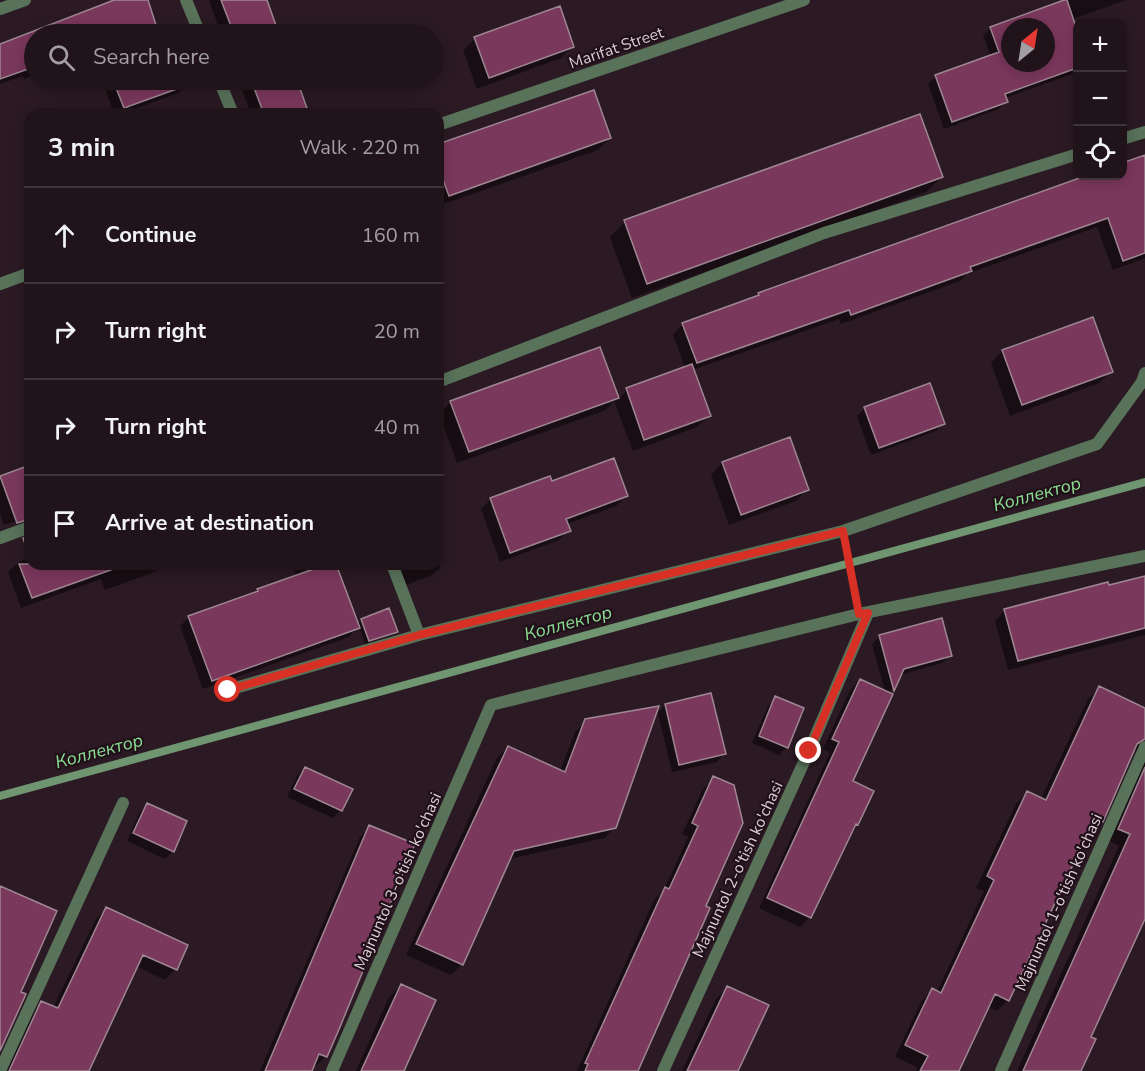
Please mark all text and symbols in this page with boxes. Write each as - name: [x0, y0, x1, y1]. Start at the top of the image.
- north arrow: [1001, 18, 1055, 72]
- map controls: [1073, 18, 1127, 180]
- button: +: [1073, 18, 1127, 72]
- street label: Marifat Street: [566, 21, 667, 74]
- search box: [24, 24, 444, 90]
- icon: search: [45, 41, 78, 74]
- text: Search here: [93, 42, 210, 72]
- button: −: [1073, 72, 1127, 126]
- button: locate: [1073, 126, 1127, 180]
- text: 3 min: [48, 130, 115, 165]
- text: Walk · 220 m: [300, 134, 420, 161]
- icon: ahead: [48, 219, 81, 252]
- text: Continue: [105, 220, 196, 250]
- text: 160 m: [362, 222, 420, 249]
- icon: right: [48, 315, 81, 348]
- text: Turn right: [105, 316, 206, 346]
- text: 20 m: [374, 318, 420, 345]
- icon: right: [48, 411, 81, 444]
- text: Turn right: [105, 412, 206, 442]
- text: 40 m: [374, 414, 420, 441]
- water label: Коллектор: [990, 471, 1084, 517]
- icon: arrive: [48, 507, 81, 540]
- text: Arrive at destination: [105, 508, 314, 538]
- water label: Коллектор: [521, 600, 615, 646]
- route start: [214, 676, 240, 702]
- water label: Коллектор: [52, 728, 146, 774]
- route end: [795, 737, 821, 763]
- street label: Majnuntol 2-o'tish ko'chasi: [687, 778, 788, 961]
- street label: Majnuntol 3-o'tish ko'chasi: [349, 789, 447, 974]
- street label: Majnuntol 1-o'tish ko'chasi: [1010, 810, 1108, 995]

